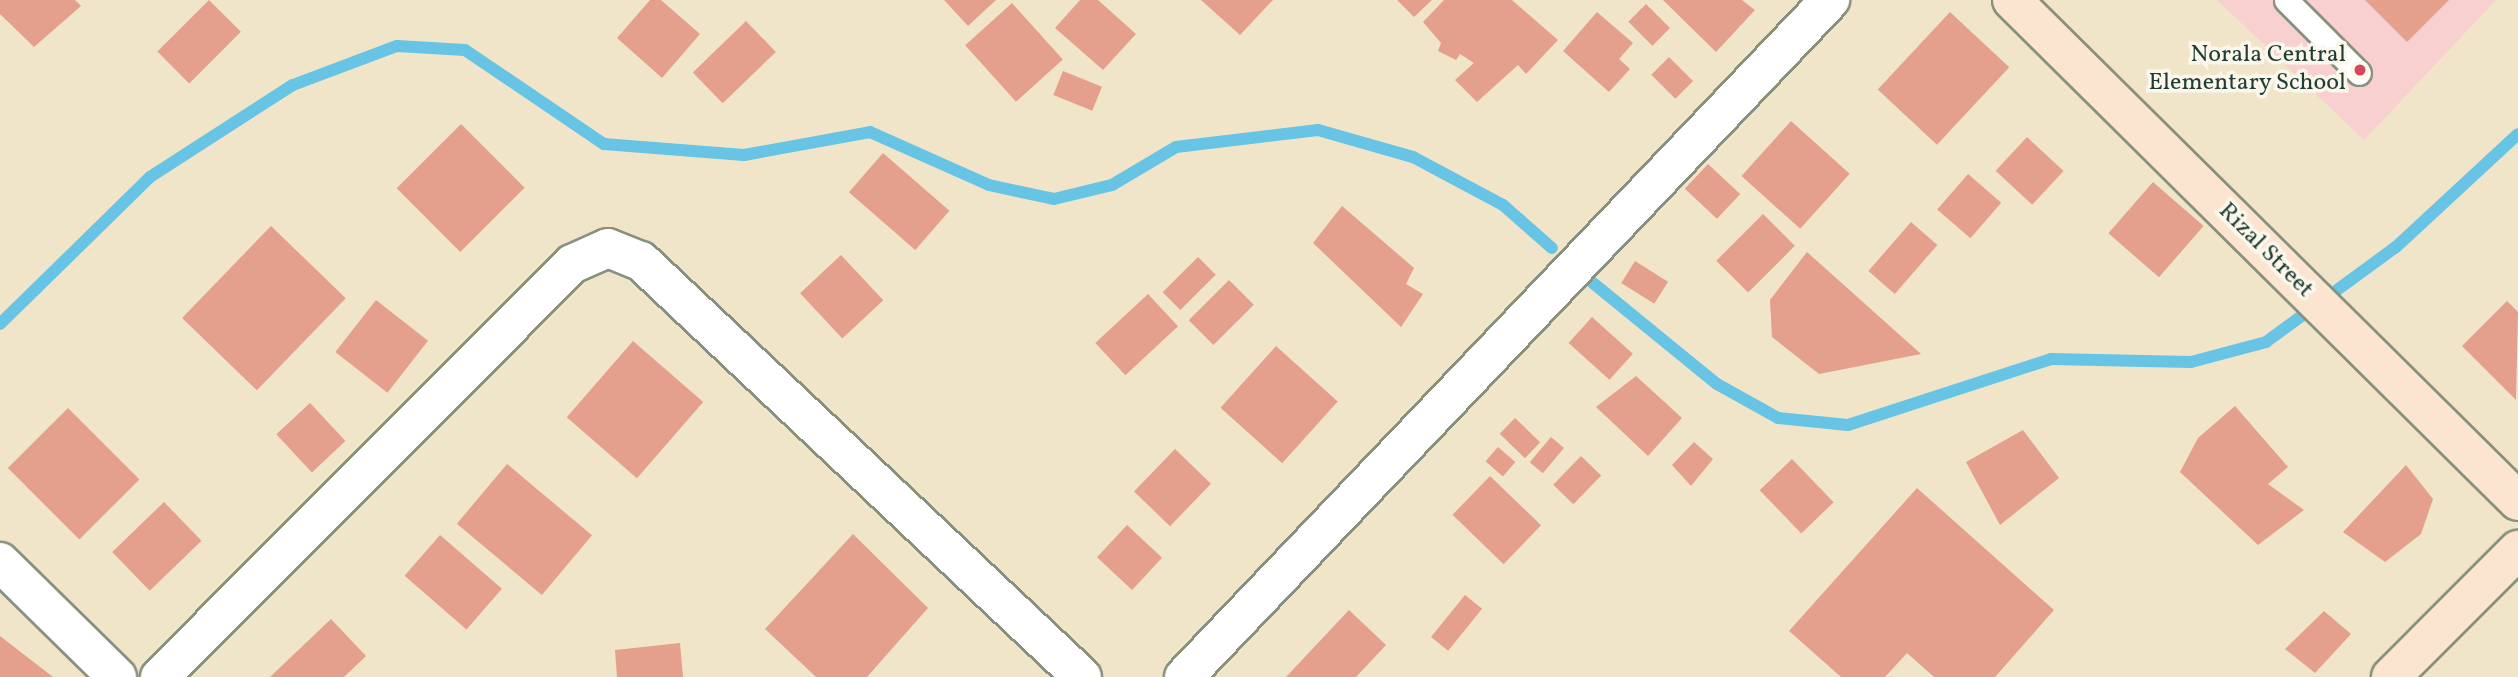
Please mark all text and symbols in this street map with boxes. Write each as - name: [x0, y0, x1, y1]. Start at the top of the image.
- place label: Norala Central Elementary School: [2148, 42, 2346, 98]
- marker: Norala Central Elementary School: [2352, 62, 2368, 78]
- street label: Rizal Street: [2212, 198, 2318, 304]

